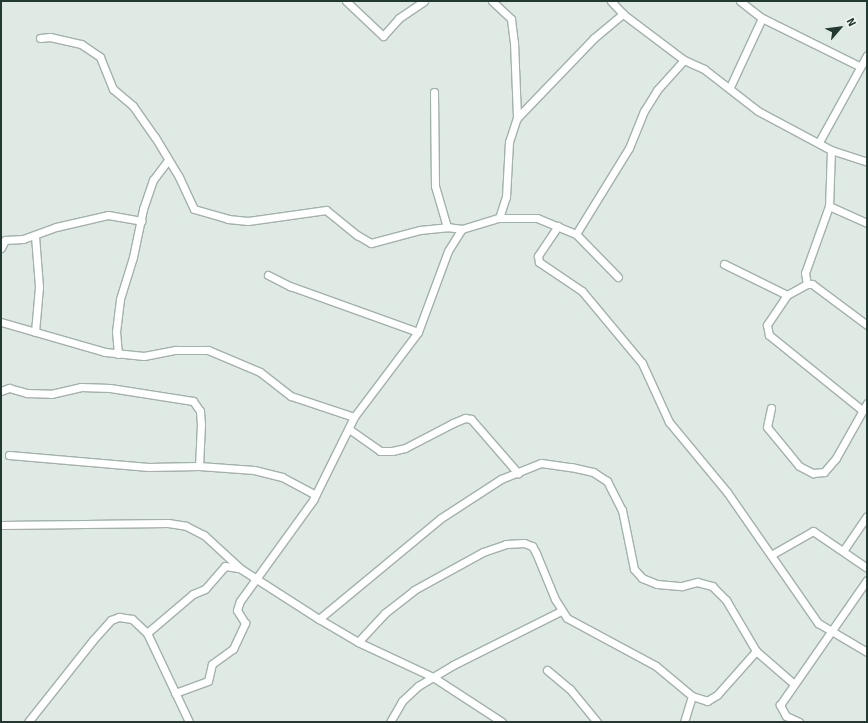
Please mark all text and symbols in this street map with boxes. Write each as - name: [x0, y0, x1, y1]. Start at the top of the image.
- north arrow: [820, 8, 860, 48]
- text: N: [844, 16, 859, 29]

